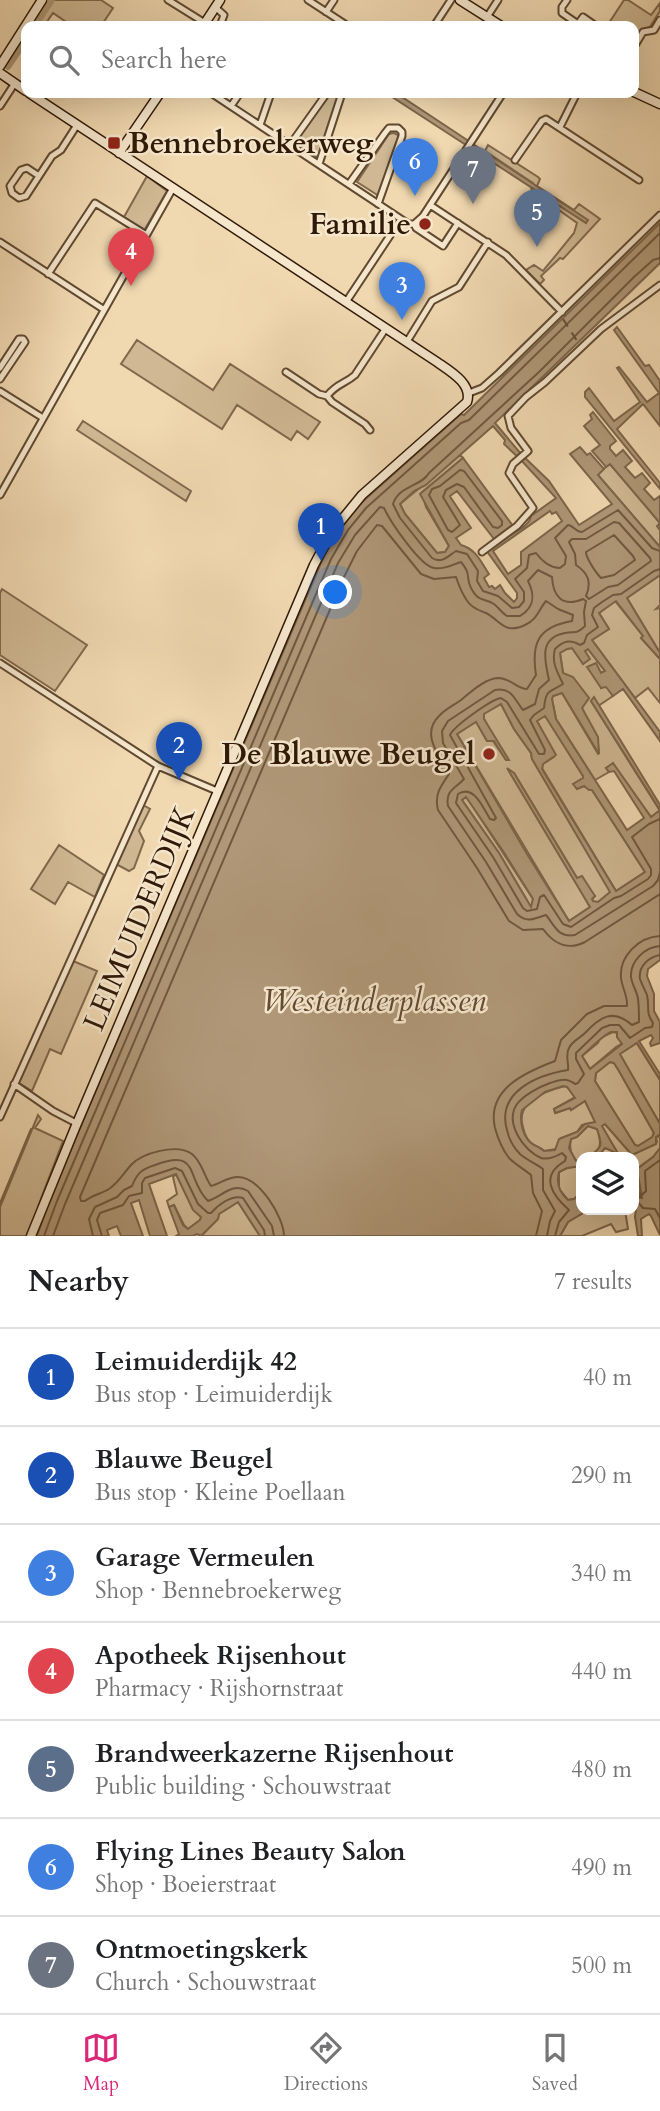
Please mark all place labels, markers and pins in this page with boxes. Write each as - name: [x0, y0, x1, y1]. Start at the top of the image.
- place label: Bennebroekerweg: [128, 123, 373, 164]
- marker: Bennebroekerweg: [106, 135, 122, 151]
- pin: 6: [392, 138, 438, 196]
- pin: 7: [450, 146, 496, 204]
- pin: 5: [514, 189, 560, 247]
- place label: Familie: [309, 204, 411, 245]
- marker: Familie: [417, 216, 433, 232]
- pin: 4: [108, 228, 154, 286]
- pin: 3: [379, 262, 425, 320]
- pin: 1: [298, 503, 344, 561]
- pin: 2: [156, 722, 202, 780]
- place label: De Blauwe Beugel: [221, 734, 475, 775]
- marker: De Blauwe Beugel: [481, 746, 497, 762]

